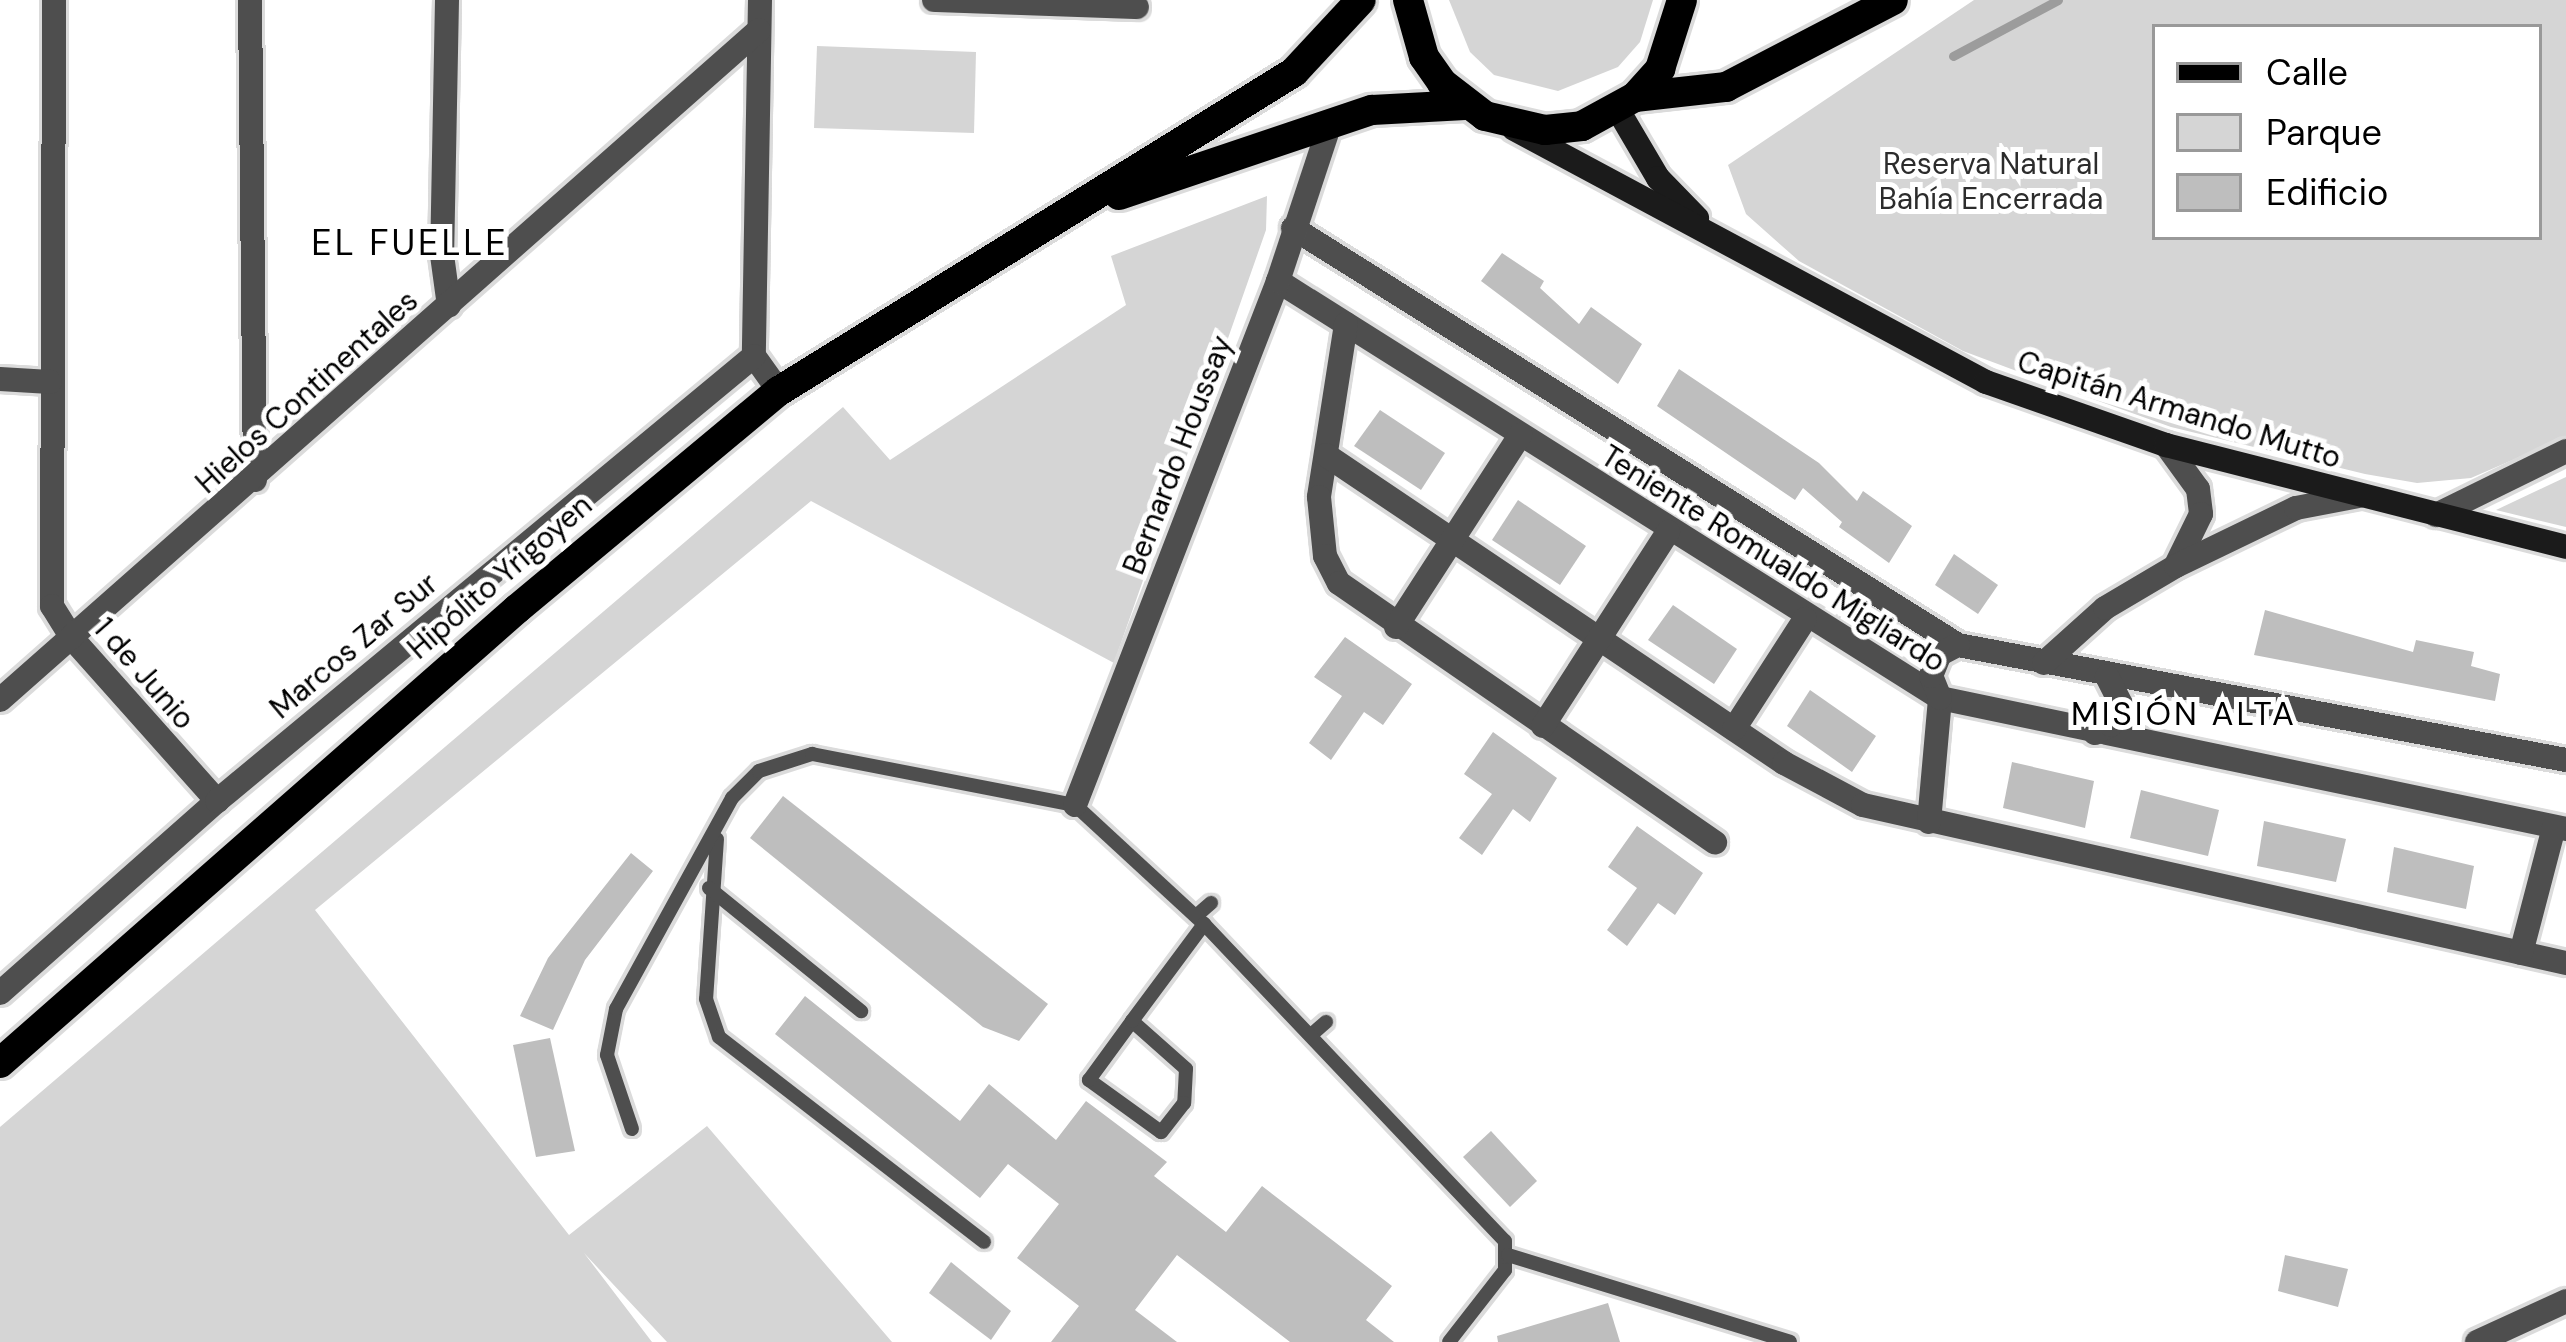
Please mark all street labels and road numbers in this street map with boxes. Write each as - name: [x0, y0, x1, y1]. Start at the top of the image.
- street label: Hielos Continentales: [189, 283, 425, 501]
- street label: Bernardo Houssay: [1116, 330, 1240, 580]
- street label: Capitán Armando Mutto: [2013, 344, 2345, 476]
- street label: Teniente Romualdo Migliardo: [1594, 438, 1952, 680]
- street label: Hipólito Yrigoyen: [401, 487, 599, 667]
- street label: Marcos Zar Sur: [263, 566, 445, 726]
- street label: 1 de Junio: [86, 611, 202, 737]

